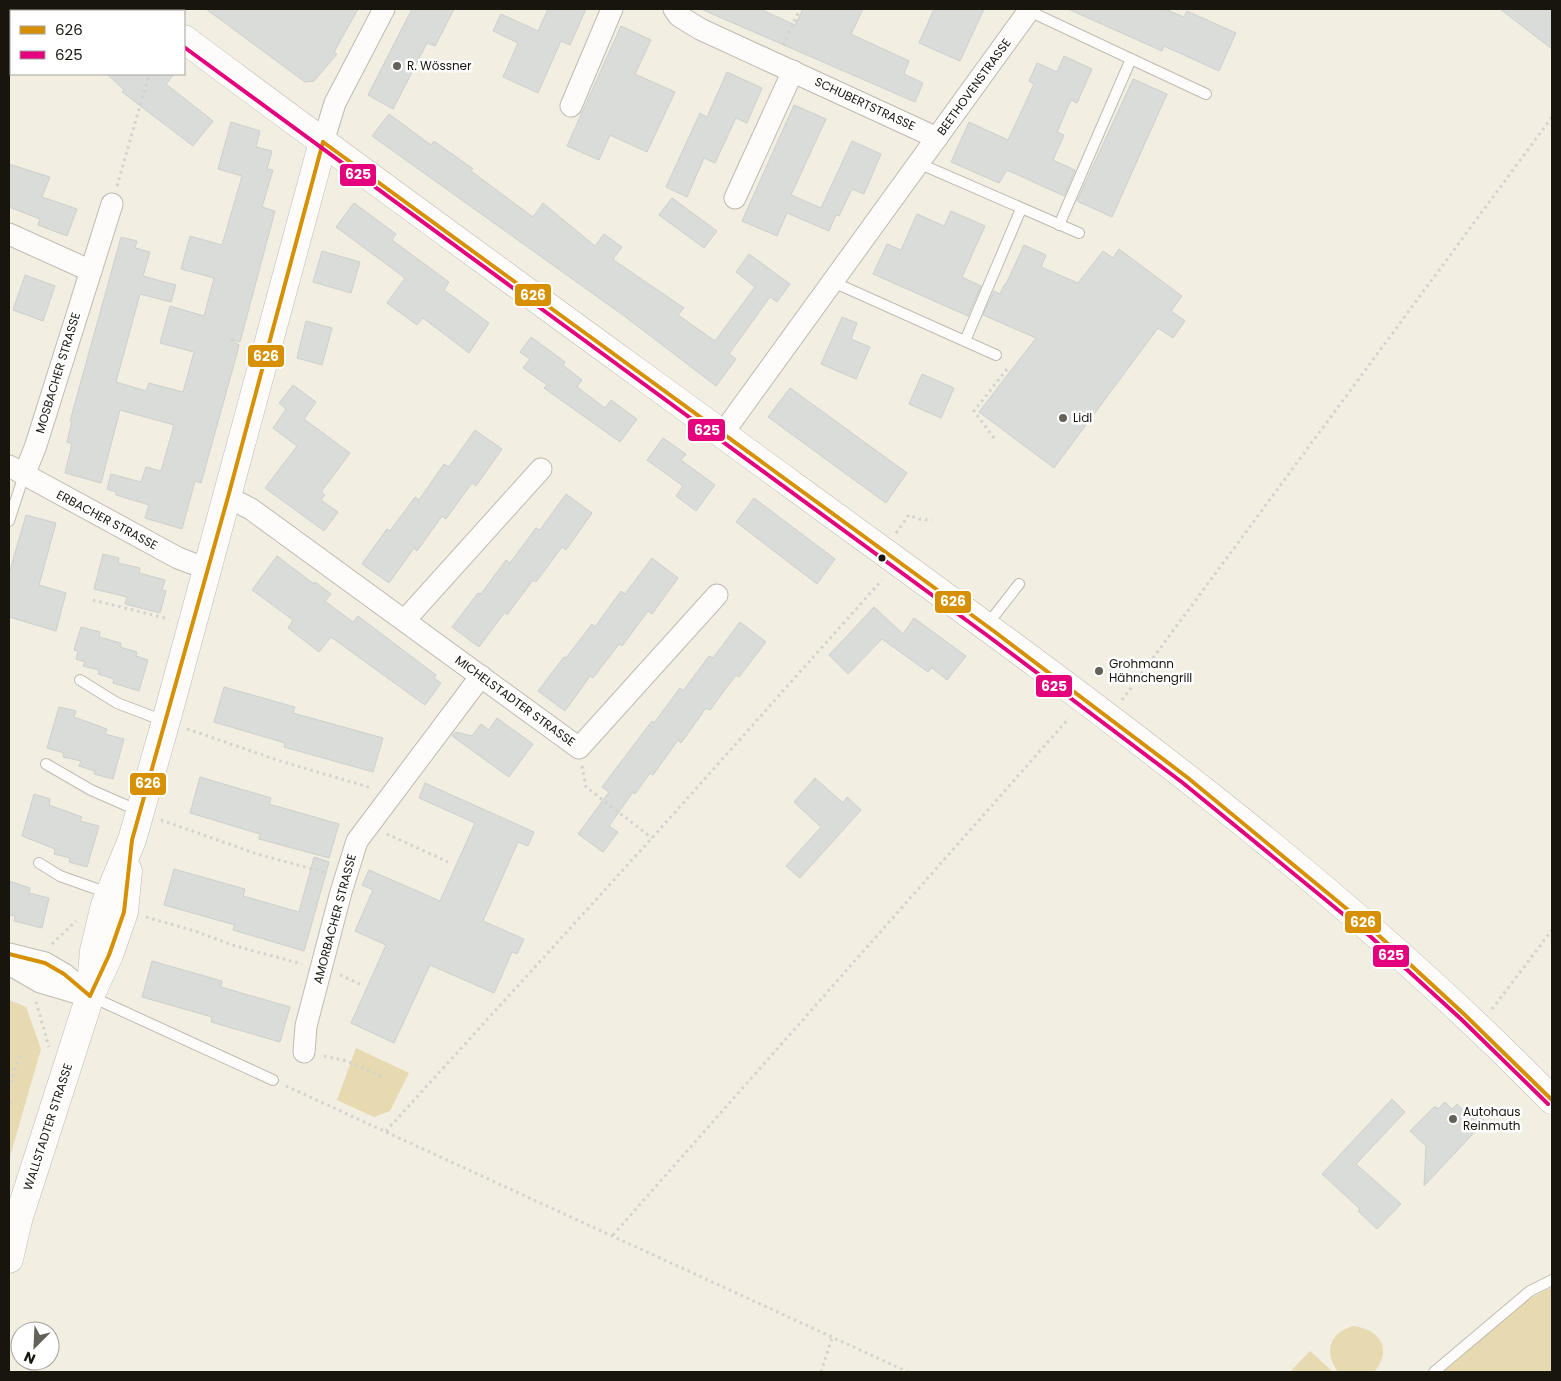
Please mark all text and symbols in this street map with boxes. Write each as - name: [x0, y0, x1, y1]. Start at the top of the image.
- legend: [10, 10, 185, 75]
- text: 626: [55, 19, 83, 40]
- street label: BEETHOVENSTRASSE: [933, 35, 1014, 139]
- text: 625: [55, 44, 83, 65]
- place label: R. Wössner: [407, 57, 472, 74]
- marker: R. Wössner: [391, 60, 403, 72]
- street label: SCHUBERTSTRASSE: [812, 73, 918, 134]
- line badge: 625: [339, 163, 377, 187]
- text: 625: [345, 164, 371, 184]
- line badge: 626: [514, 283, 552, 307]
- text: 626: [520, 285, 546, 305]
- street label: MOSBACHER STRASSE: [31, 310, 84, 435]
- line badge: 626: [247, 344, 285, 368]
- text: 626: [253, 346, 279, 366]
- place label: Lidl: [1073, 409, 1092, 426]
- marker: Lidl: [1057, 412, 1069, 424]
- line badge: 625: [687, 418, 726, 442]
- text: 625: [694, 420, 720, 440]
- street label: ERBACHER STRASSE: [54, 486, 161, 553]
- unlabelled marker: [877, 553, 887, 563]
- line badge: 626: [934, 590, 972, 614]
- text: 626: [940, 591, 966, 611]
- street label: MICHELSTADTER STRASSE: [452, 651, 579, 750]
- place label: Grohmann Hähnchengrill: [1109, 655, 1192, 686]
- marker: Grohmann Hähnchengrill: [1093, 665, 1105, 677]
- line badge: 625: [1035, 674, 1073, 698]
- text: 625: [1041, 676, 1067, 696]
- line badge: 626: [129, 772, 167, 796]
- text: 626: [135, 773, 161, 793]
- street label: AMORBACHER STRASSE: [309, 852, 360, 986]
- line badge: 626: [1344, 910, 1382, 934]
- text: 626: [1350, 912, 1376, 932]
- line badge: 625: [1372, 944, 1410, 968]
- text: 625: [1378, 945, 1404, 965]
- street label: WALLSTADTER STRASSE: [19, 1061, 76, 1193]
- place label: Autohaus Reinmuth: [1463, 1103, 1521, 1134]
- marker: Autohaus Reinmuth: [1447, 1113, 1459, 1125]
- north arrow: [10, 1321, 60, 1371]
- text: N: [21, 1347, 39, 1369]

